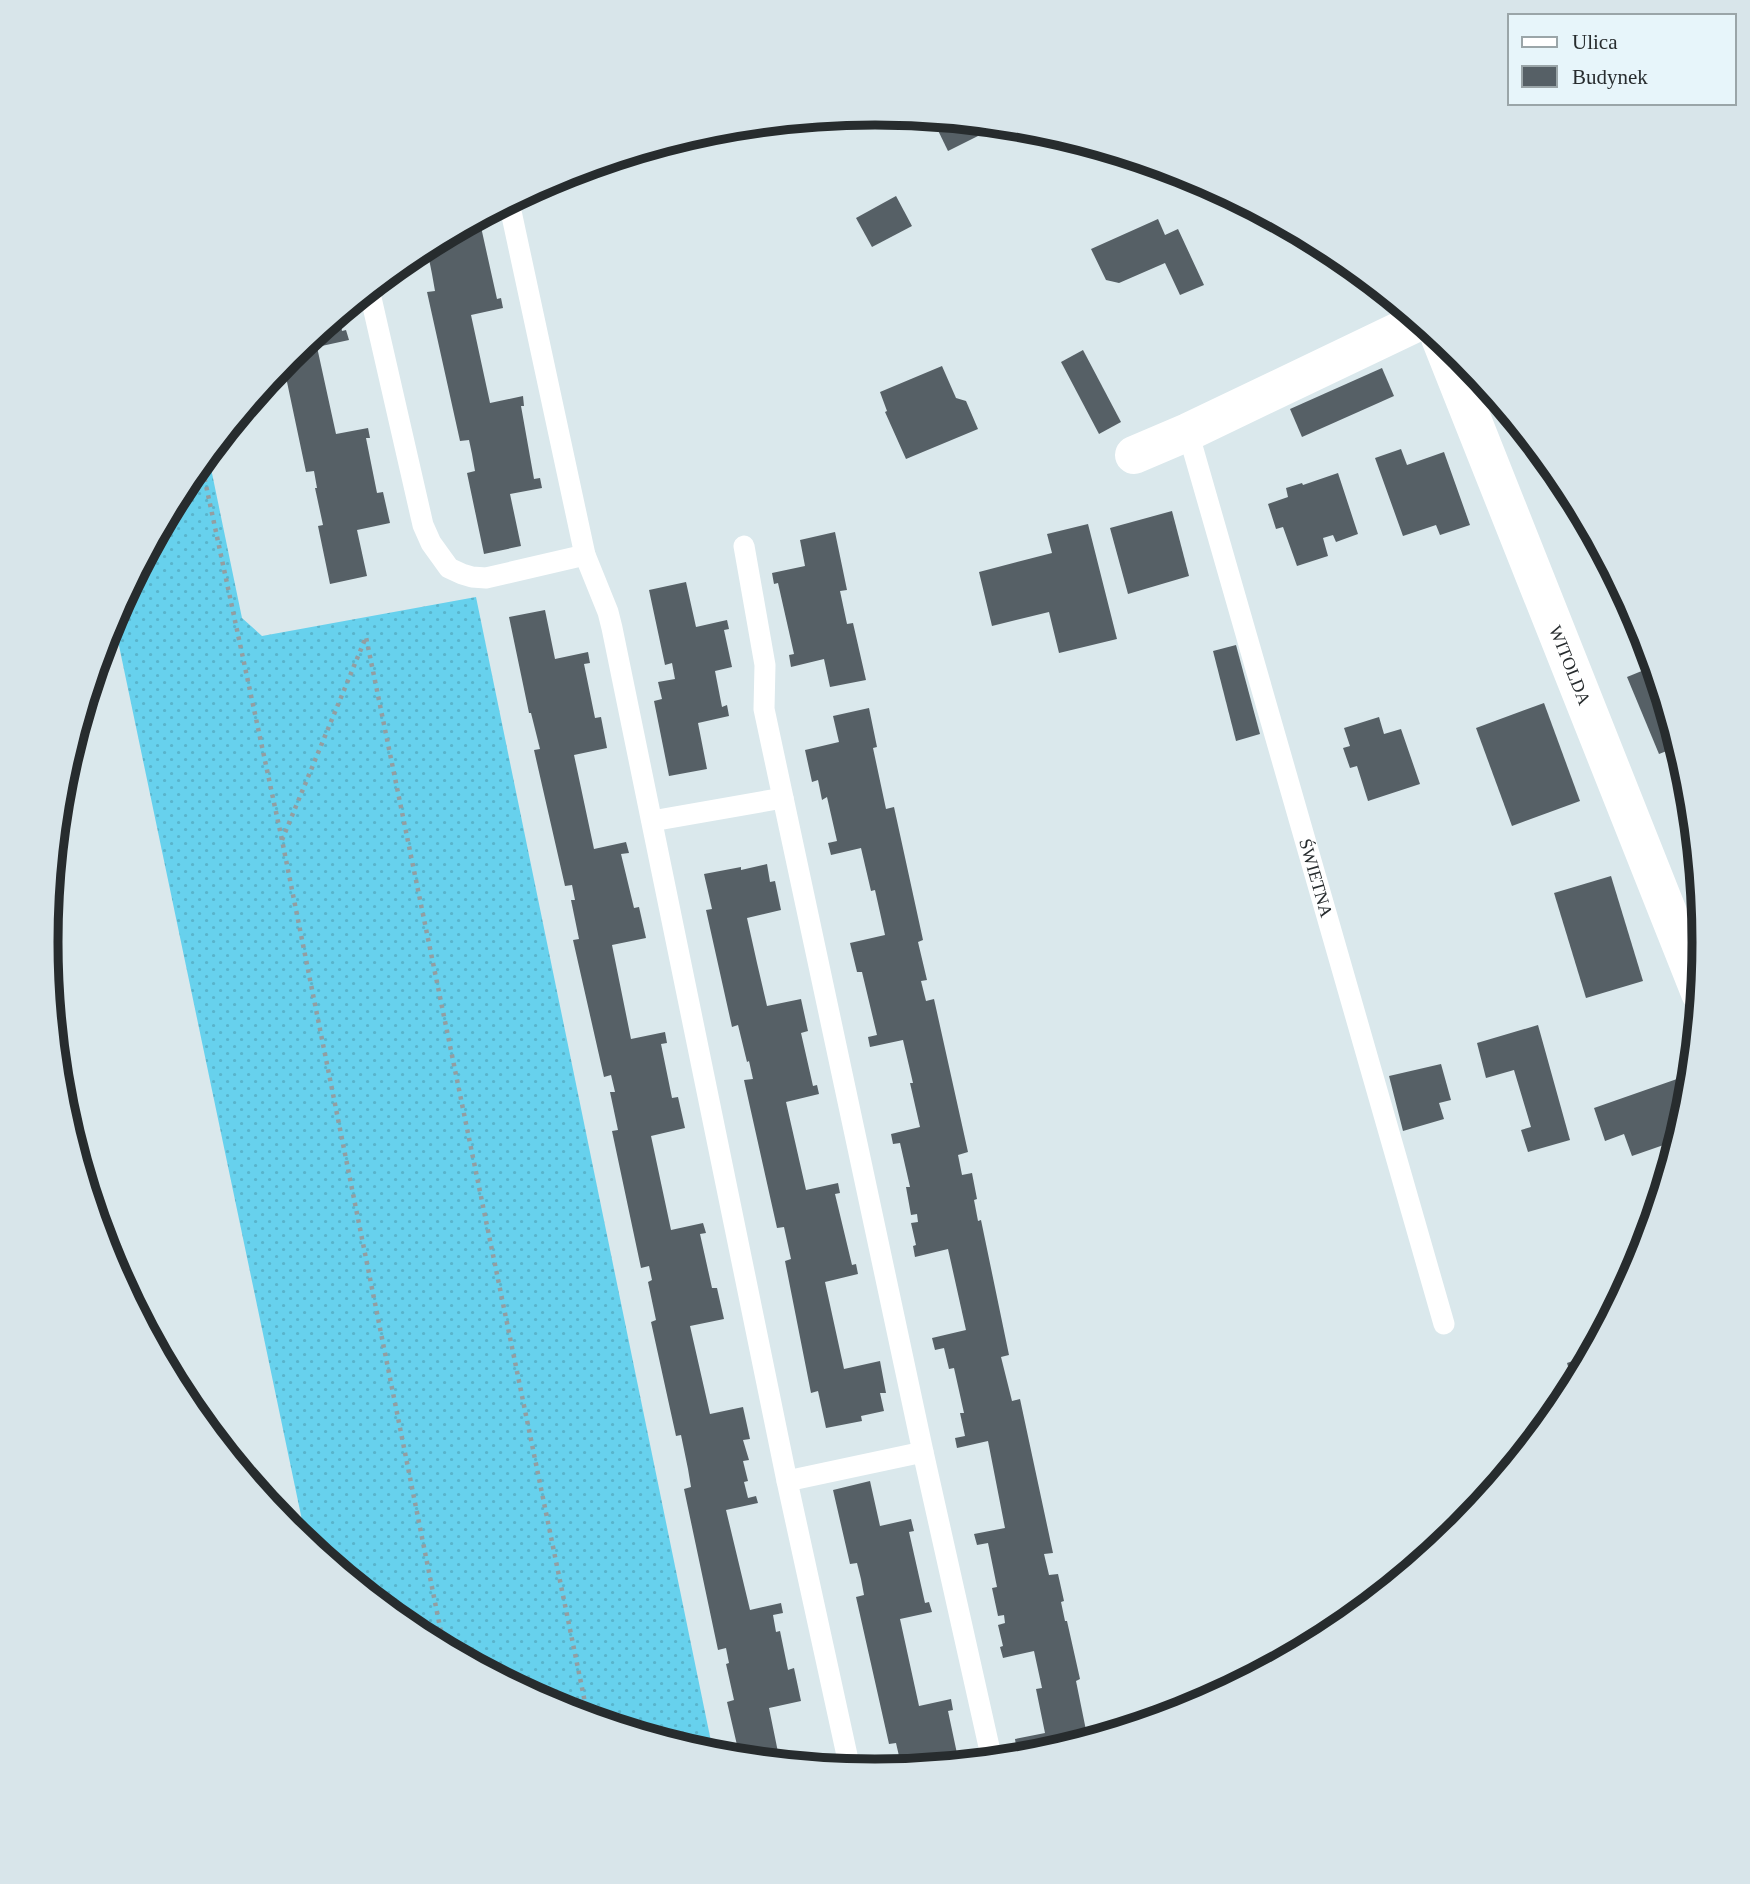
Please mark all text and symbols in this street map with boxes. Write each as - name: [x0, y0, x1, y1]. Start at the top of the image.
- legend: [1508, 14, 1736, 105]
- text: Ulica: [1572, 30, 1618, 54]
- text: Budynek: [1572, 65, 1648, 89]
- street label: WITOLDA: [1545, 623, 1595, 708]
- street label: ŚWIETNA: [1295, 836, 1337, 920]

